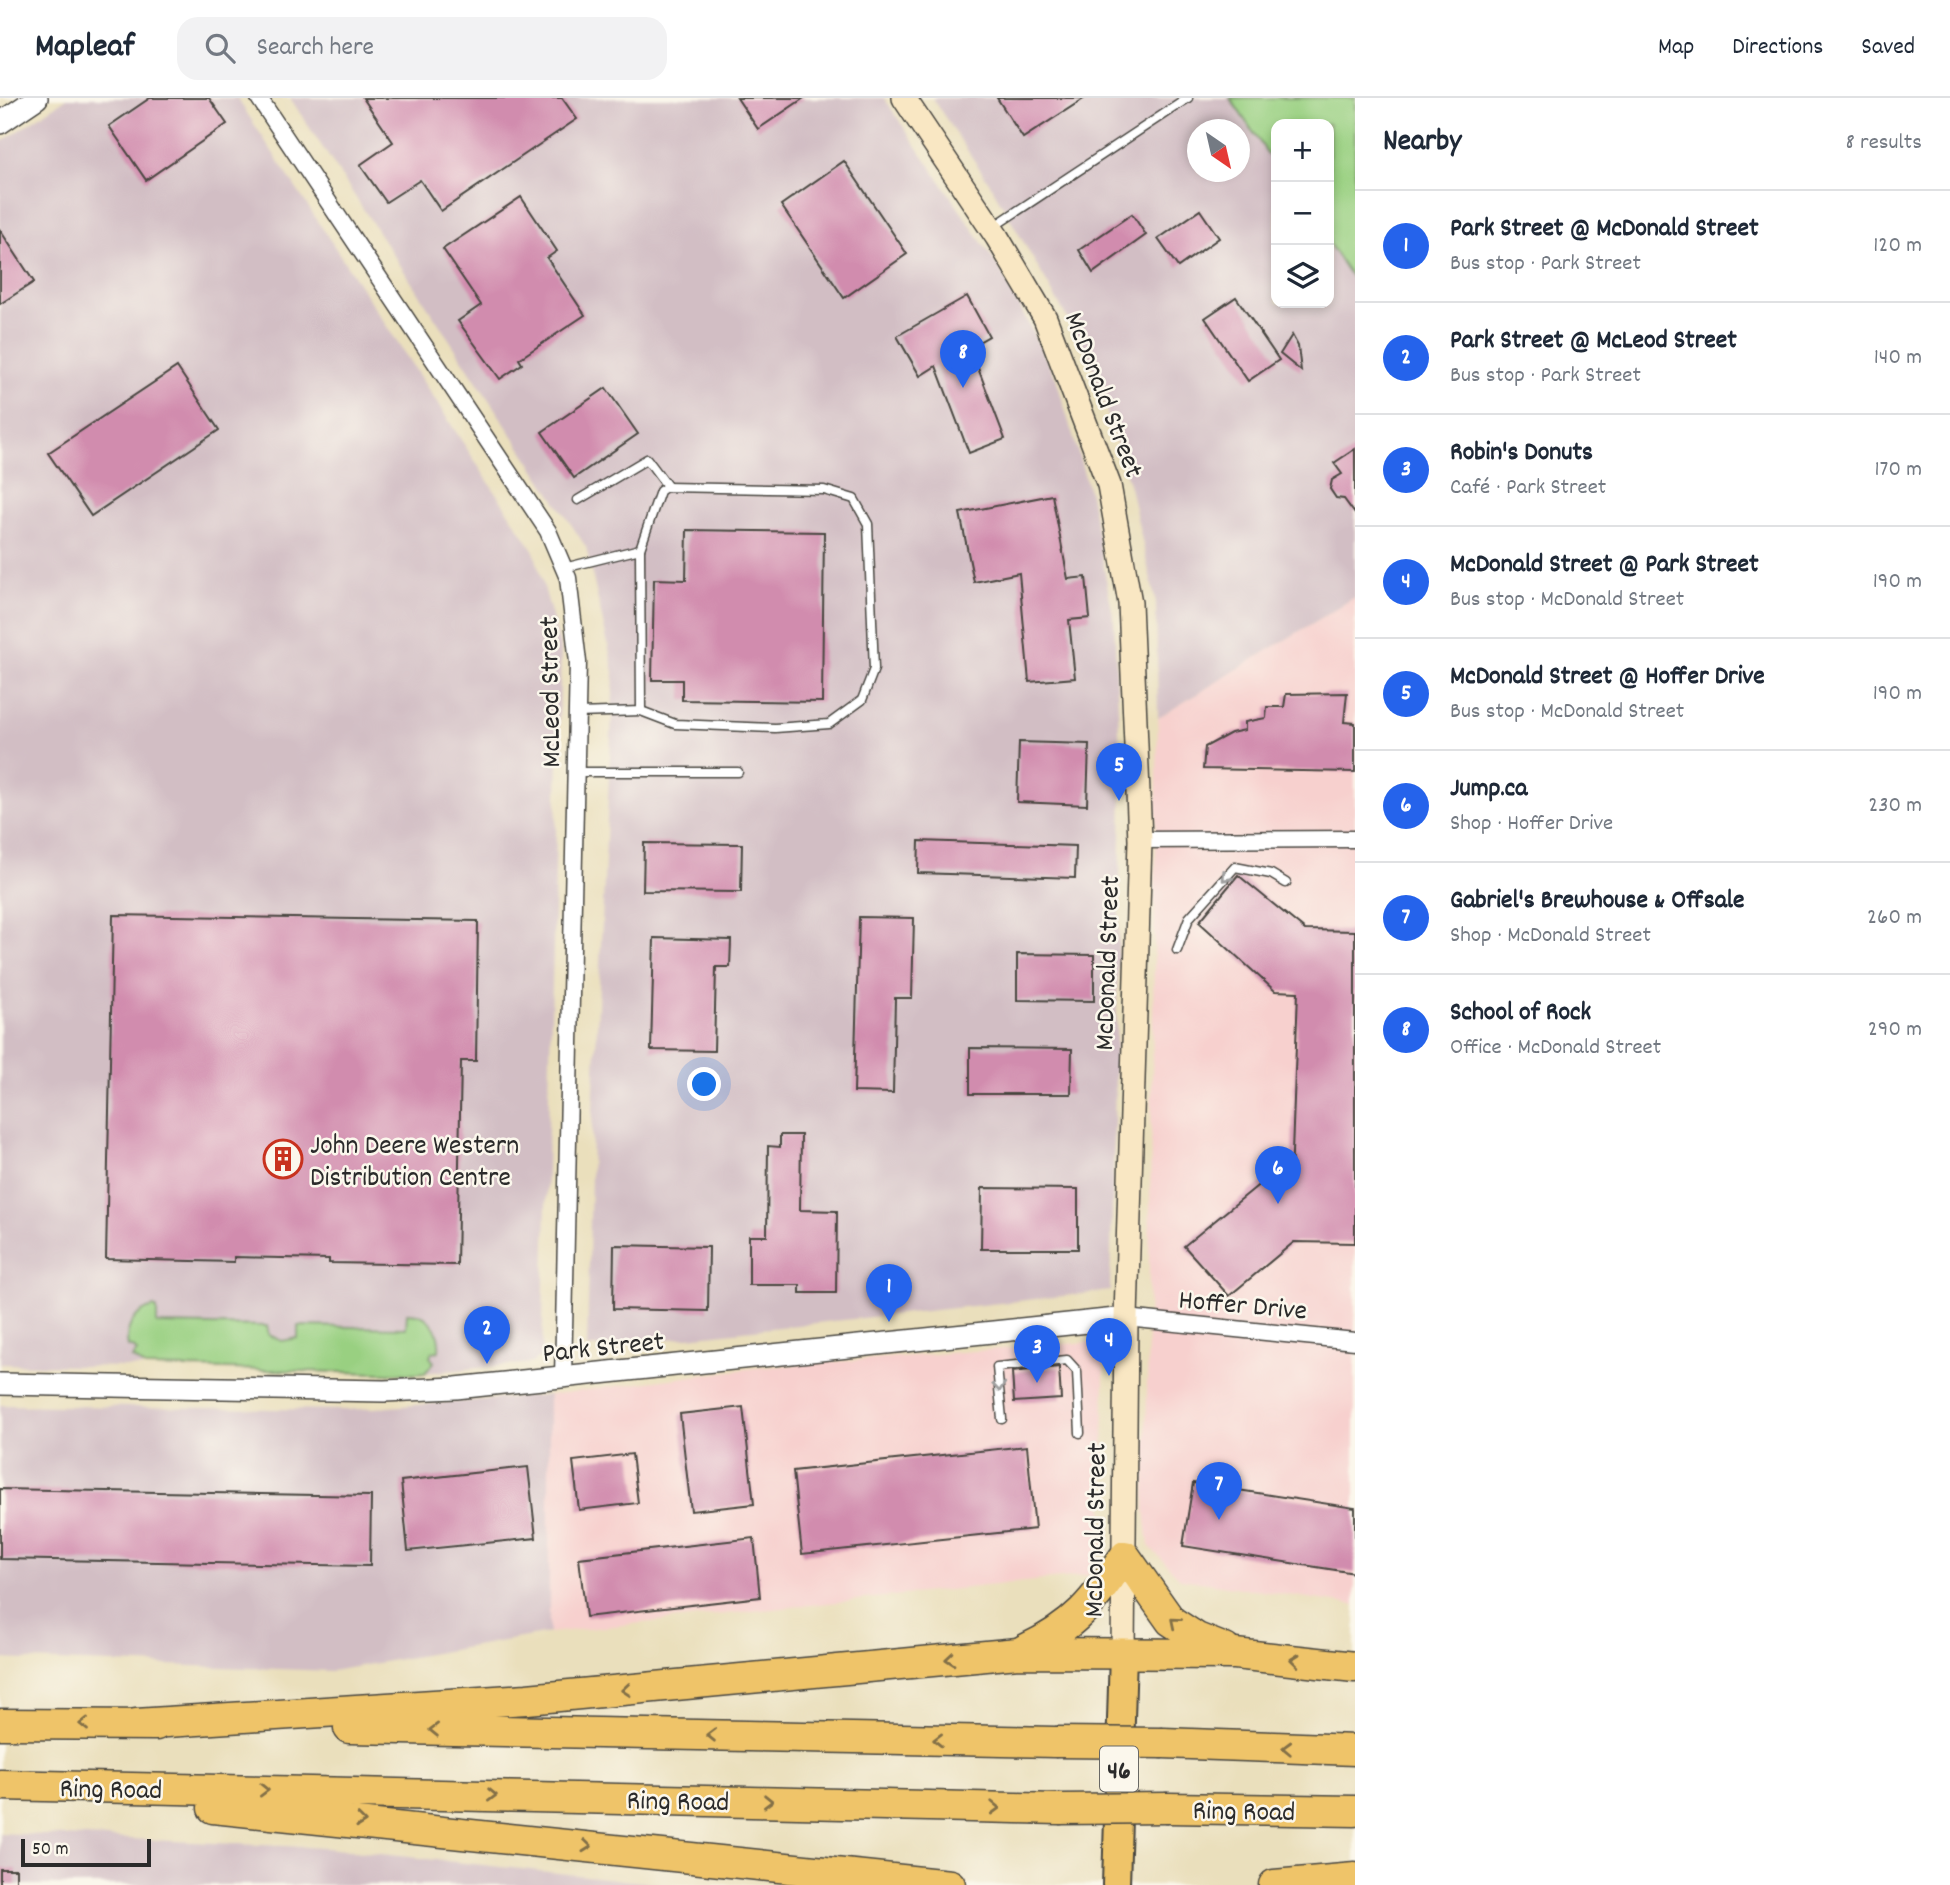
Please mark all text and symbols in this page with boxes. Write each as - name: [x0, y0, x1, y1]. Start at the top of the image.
- search box: [177, 17, 667, 80]
- text: Mapleaf: [35, 25, 135, 72]
- icon: search: [201, 29, 239, 67]
- text: Search here: [257, 30, 374, 67]
- text: Map: [1658, 31, 1694, 65]
- text: Directions: [1732, 31, 1823, 65]
- text: Saved: [1861, 31, 1915, 65]
- north arrow: [1187, 119, 1250, 182]
- map controls: [1271, 119, 1334, 308]
- button: +: [1271, 119, 1334, 182]
- text: Nearby: [1383, 122, 1461, 165]
- text: 8 results: [1846, 127, 1922, 160]
- button: −: [1271, 182, 1334, 245]
- text: Park Street @ McDonald Street: [1450, 211, 1759, 248]
- text: 1: [1403, 230, 1409, 263]
- text: 120 m: [1873, 230, 1922, 263]
- button: layers: [1271, 245, 1334, 308]
- text: Bus stop · Park Street: [1450, 248, 1641, 281]
- street label: McDonald Street: [1051, 307, 1151, 485]
- text: Park Street @ McLeod Street: [1450, 323, 1737, 360]
- pin: 8: [940, 330, 986, 388]
- text: 2: [1401, 342, 1411, 375]
- text: 140 m: [1874, 342, 1922, 375]
- text: Bus stop · Park Street: [1450, 360, 1641, 393]
- text: Robin's Donuts: [1450, 435, 1593, 472]
- text: 3: [1401, 454, 1411, 487]
- text: 170 m: [1875, 454, 1922, 487]
- text: Café · Park Street: [1450, 472, 1606, 505]
- text: McDonald Street @ Park Street: [1450, 547, 1759, 584]
- text: 4: [1401, 566, 1411, 599]
- text: 190 m: [1873, 566, 1922, 599]
- text: Bus stop · McDonald Street: [1450, 584, 1684, 617]
- street label: McLeod Street: [532, 616, 574, 768]
- text: McDonald Street @ Hoffer Drive: [1450, 659, 1765, 696]
- text: 5: [1401, 678, 1411, 711]
- text: 190 m: [1873, 678, 1922, 711]
- text: Bus stop · McDonald Street: [1450, 696, 1684, 729]
- pin: 5: [1096, 743, 1142, 801]
- text: Jump.ca: [1450, 771, 1527, 808]
- text: 6: [1400, 790, 1412, 823]
- text: 230 m: [1868, 790, 1922, 823]
- text: Shop · Hoffer Drive: [1450, 808, 1613, 841]
- one-way arrow: [1222, 869, 1234, 882]
- street label: McDonald Street: [1087, 875, 1133, 1051]
- text: Gabriel's Brewhouse & Offsale: [1450, 883, 1745, 920]
- text: 7: [1402, 902, 1410, 935]
- text: 260 m: [1867, 902, 1922, 935]
- text: Shop · McDonald Street: [1450, 920, 1651, 953]
- text: School of Rock: [1450, 995, 1591, 1032]
- text: 8: [1401, 1014, 1411, 1047]
- text: 290 m: [1868, 1014, 1922, 1047]
- text: Office · McDonald Street: [1450, 1032, 1661, 1065]
- your location: [687, 1067, 721, 1101]
- place label: John Deere Western Distribution Centre: [310, 1128, 519, 1200]
- building icon: John Deere Western Distribution Centre: [262, 1138, 304, 1180]
- pin: 6: [1255, 1146, 1301, 1204]
- pin: 1: [866, 1264, 912, 1322]
- street label: Hoffer Drive: [1177, 1282, 1308, 1334]
- pin: 2: [464, 1306, 510, 1364]
- pin: 4: [1086, 1318, 1132, 1376]
- street label: Park Street: [541, 1324, 666, 1376]
- pin: 3: [1014, 1325, 1060, 1383]
- one-way arrow: [991, 1382, 1006, 1393]
- street label: McDonald Street: [1076, 1442, 1120, 1618]
- pin: 7: [1196, 1462, 1242, 1520]
- one-way arrow: [1171, 1618, 1184, 1630]
- one-way arrow: [944, 1651, 955, 1666]
- one-way arrow: [1289, 1653, 1301, 1668]
- one-way arrow: [620, 1682, 631, 1697]
- one-way arrow: [78, 1716, 89, 1732]
- one-way arrow: [428, 1722, 439, 1738]
- one-way arrow: [705, 1728, 716, 1743]
- one-way arrow: [932, 1732, 943, 1748]
- one-way arrow: [1281, 1740, 1292, 1755]
- road number: 46: [1100, 1746, 1138, 1792]
- street label: Ring Road: [59, 1771, 163, 1813]
- one-way arrow: [259, 1783, 270, 1798]
- street label: Ring Road: [626, 1783, 730, 1825]
- one-way arrow: [487, 1787, 497, 1803]
- one-way arrow: [763, 1793, 774, 1809]
- street label: Ring Road: [1192, 1793, 1296, 1835]
- one-way arrow: [990, 1800, 1001, 1815]
- one-way arrow: [355, 1814, 367, 1829]
- scale bar: [21, 1836, 150, 1868]
- text: 50 m: [32, 1837, 69, 1864]
- one-way arrow: [581, 1838, 593, 1853]

